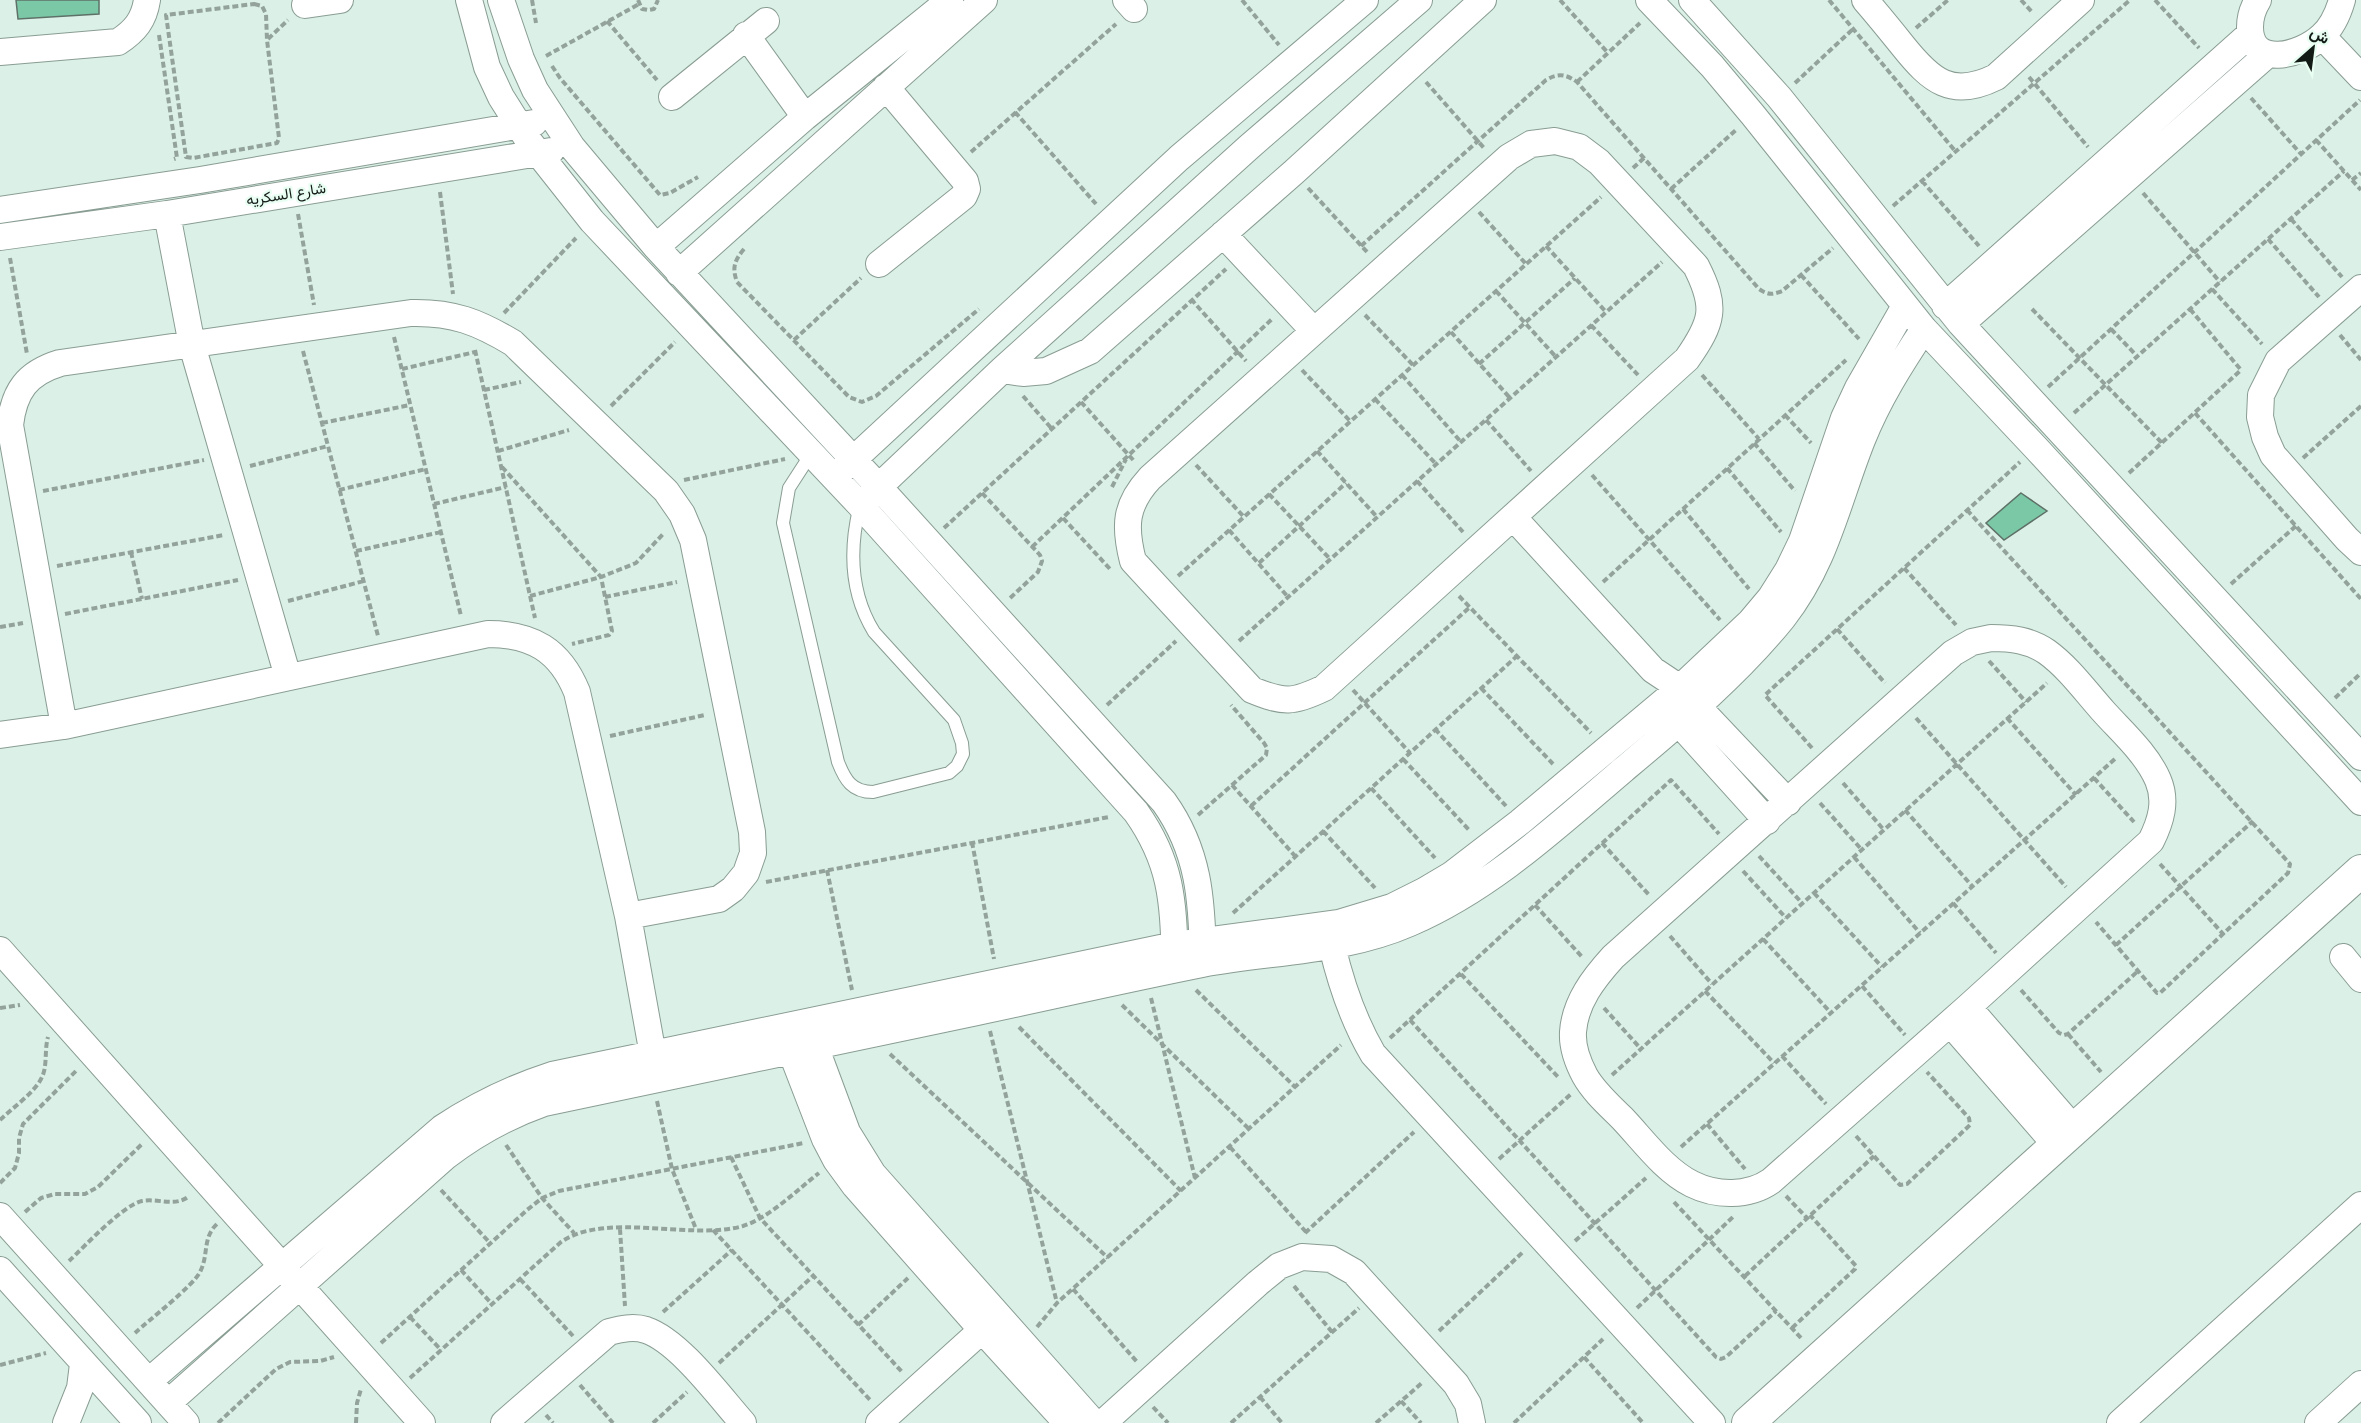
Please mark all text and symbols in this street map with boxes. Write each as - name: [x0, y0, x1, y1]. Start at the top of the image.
- north arrow: [2283, 18, 2343, 78]
- text: ش: [2307, 22, 2333, 48]
- street label: شارع السكريه: [245, 179, 328, 211]

